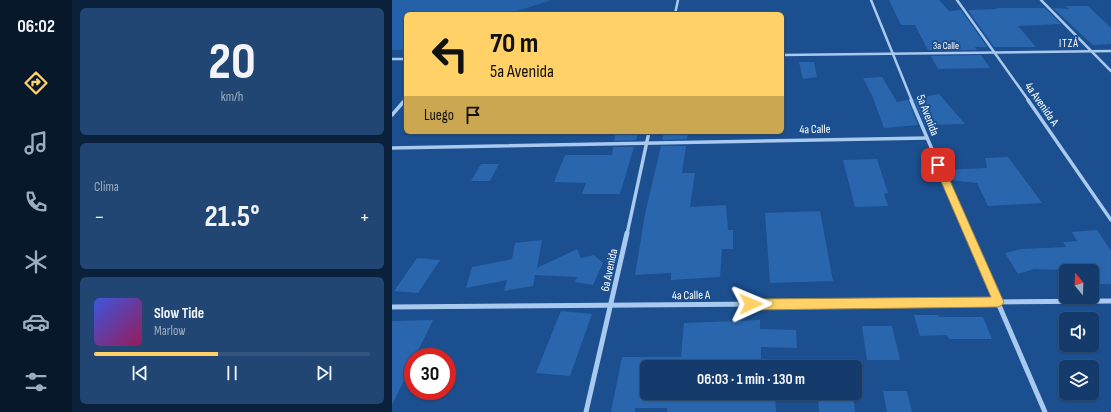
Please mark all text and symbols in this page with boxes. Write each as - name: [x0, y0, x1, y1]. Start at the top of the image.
- text: 06:02: [17, 16, 55, 37]
- text: 70 m: [490, 27, 538, 60]
- icon: left: [424, 28, 476, 80]
- text: 20: [208, 31, 256, 94]
- district label: ITZÁ: [1059, 37, 1079, 50]
- street label: 3a Calle: [933, 40, 959, 52]
- text: 5a Avenida: [490, 61, 554, 82]
- icon: directions: [22, 69, 50, 97]
- street label: 4a Avenida A: [1021, 80, 1063, 130]
- text: km/h: [221, 89, 243, 105]
- street label: 5a Avenida: [913, 93, 942, 138]
- icon: arrive: [462, 104, 484, 126]
- text: Luego: [424, 106, 454, 125]
- street label: 4a Calle: [799, 122, 831, 137]
- icon: music: [22, 129, 50, 157]
- pin: [921, 148, 955, 182]
- icon: arrive: [927, 154, 949, 176]
- text: Clima: [94, 179, 119, 195]
- icon: phone: [22, 188, 50, 216]
- text: 21.5°: [204, 199, 260, 235]
- text: −: [94, 204, 105, 231]
- text: +: [359, 204, 370, 231]
- street label: 6a Avenida: [598, 247, 621, 293]
- icon: climate: [22, 248, 50, 276]
- north arrow: [1059, 264, 1099, 304]
- map controls: [1059, 264, 1099, 400]
- position arrow: [730, 283, 772, 325]
- street label: 4a Calle A: [672, 288, 711, 303]
- text: Slow Tide: [154, 304, 204, 323]
- icon: car: [22, 308, 50, 336]
- button: sound: [1059, 312, 1099, 352]
- text: Marlow: [154, 323, 186, 339]
- speed limit sign: 30: [404, 348, 456, 400]
- button: layers: [1059, 360, 1099, 400]
- icon: previous: [129, 362, 151, 384]
- icon: pause: [221, 362, 243, 384]
- icon: next: [313, 362, 335, 384]
- icon: filters: [22, 368, 50, 396]
- text: 06:03 · 1 min · 130 m: [697, 370, 805, 389]

